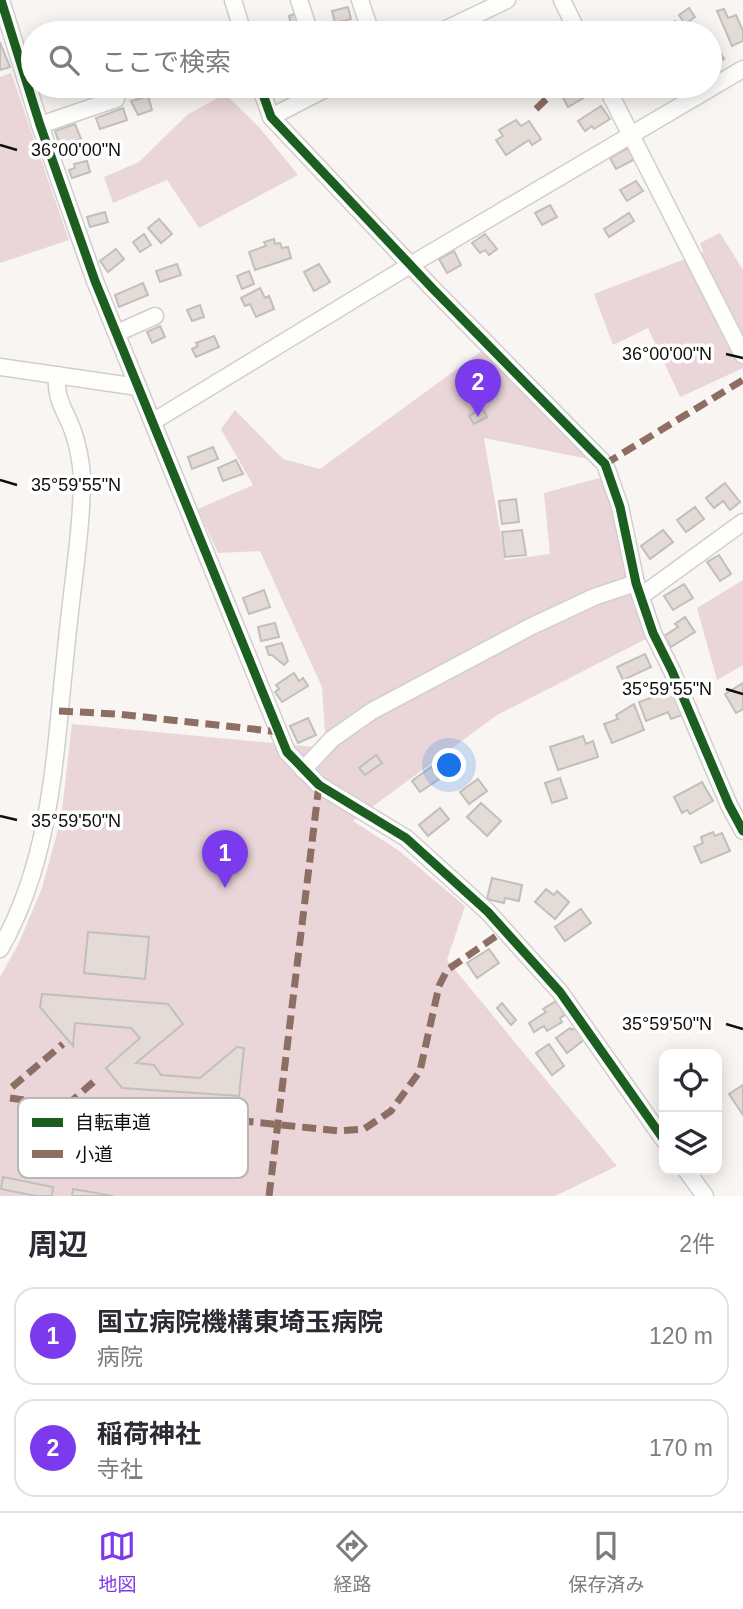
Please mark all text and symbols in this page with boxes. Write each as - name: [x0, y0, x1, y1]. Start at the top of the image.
- search box: [21, 21, 722, 98]
- icon: search: [45, 41, 83, 79]
- text: ここで検索: [101, 47, 231, 77]
- text: 36°00'00"N: [31, 140, 121, 160]
- text: 36°00'00"N: [622, 344, 712, 364]
- pin: 2: [455, 359, 501, 417]
- text: 35°59'55"N: [31, 475, 121, 495]
- text: 35°59'55"N: [622, 679, 712, 699]
- your location: [432, 748, 466, 782]
- text: 35°59'50"N: [31, 811, 121, 831]
- pin: 1: [202, 830, 248, 888]
- text: 35°59'50"N: [622, 1014, 712, 1034]
- map controls: [659, 1049, 722, 1175]
- button: locate: [659, 1049, 722, 1112]
- legend: [18, 1098, 248, 1178]
- text: 自転車道: [75, 1112, 151, 1133]
- button: layers: [659, 1112, 722, 1175]
- text: 小道: [75, 1144, 113, 1165]
- text: 周辺: [28, 1228, 88, 1261]
- text: 2件: [679, 1231, 715, 1257]
- text: 国立病院機構東埼玉病院: [97, 1307, 383, 1337]
- text: 1: [47, 1323, 59, 1349]
- text: 120 m: [649, 1323, 713, 1349]
- text: 病院: [97, 1344, 143, 1370]
- text: 稲荷神社: [97, 1419, 201, 1449]
- text: 2: [47, 1435, 59, 1461]
- text: 170 m: [649, 1435, 713, 1461]
- text: 寺社: [97, 1456, 143, 1482]
- tab: 地図: [98, 1527, 137, 1596]
- tab: 経路: [333, 1527, 372, 1596]
- tab: 保存済み: [568, 1527, 645, 1596]

